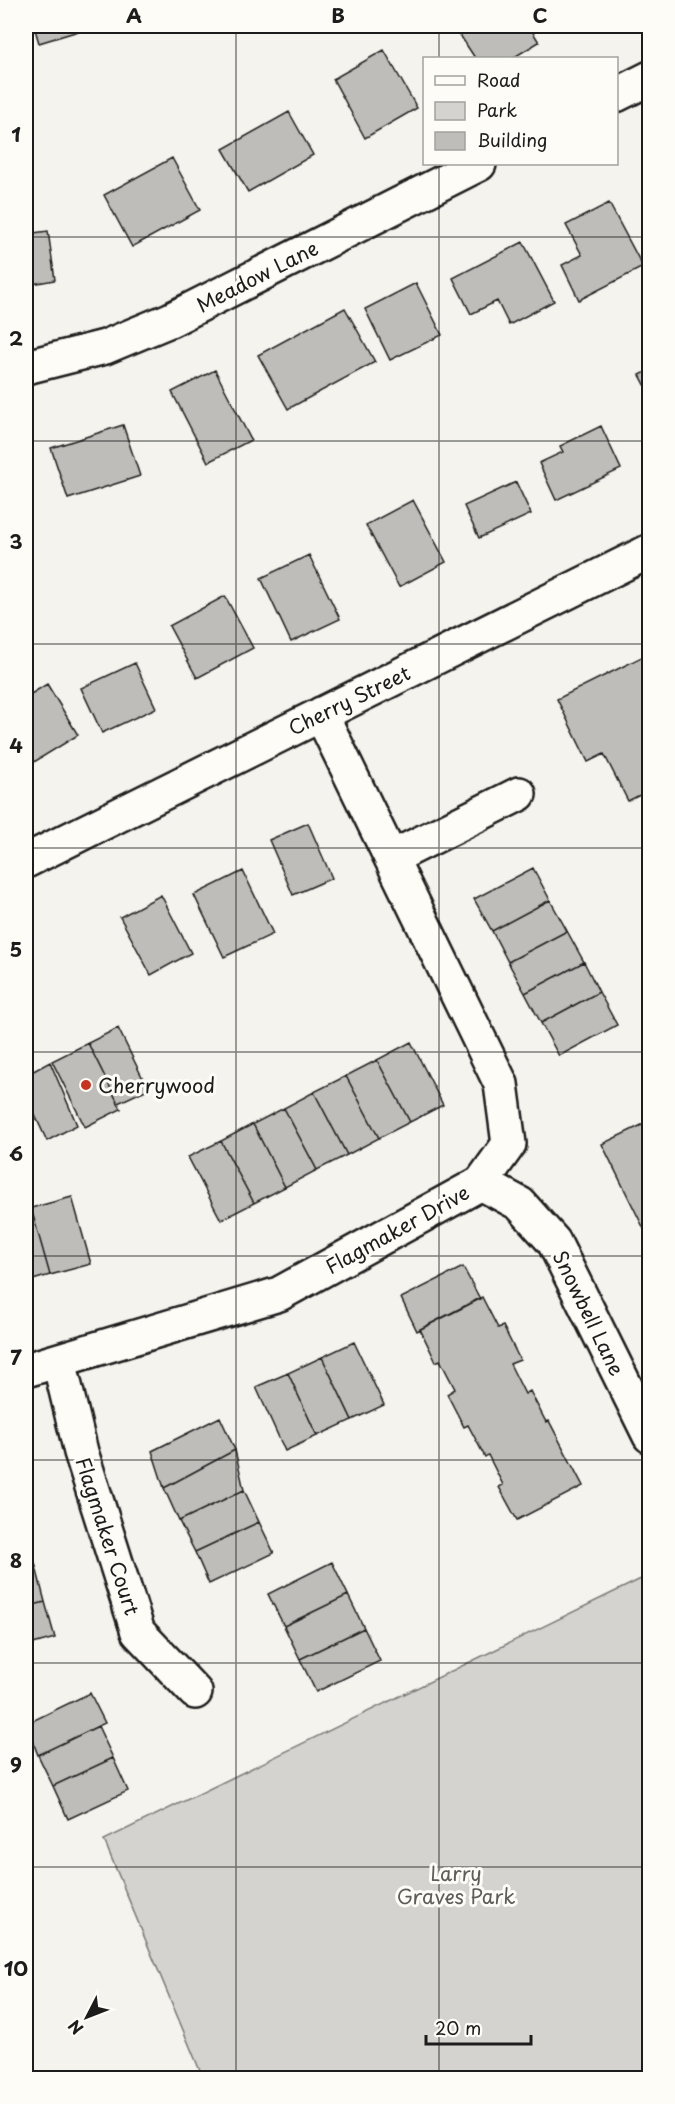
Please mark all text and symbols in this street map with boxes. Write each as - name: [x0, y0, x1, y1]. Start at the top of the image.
- text: A: [126, 0, 142, 30]
- text: B: [331, 0, 345, 30]
- text: C: [532, 0, 548, 30]
- legend: [423, 57, 618, 165]
- text: Road: [477, 66, 521, 93]
- text: Park: [477, 96, 517, 123]
- text: 1: [11, 119, 21, 149]
- text: Building: [477, 126, 547, 153]
- street label: Meadow Lane: [191, 232, 323, 320]
- text: 2: [9, 323, 23, 353]
- text: 3: [9, 526, 23, 556]
- street label: Cherry Street: [283, 657, 415, 743]
- text: 4: [9, 730, 23, 760]
- text: 5: [10, 934, 22, 964]
- place label: Cherrywood: [98, 1070, 215, 1100]
- marker: Cherrywood: [79, 1078, 93, 1092]
- text: 6: [9, 1138, 23, 1168]
- street label: Flagmaker Drive: [320, 1177, 474, 1281]
- street label: Snowbell Lane: [546, 1245, 632, 1381]
- text: 7: [10, 1342, 22, 1372]
- street label: Flagmaker Court: [68, 1453, 148, 1619]
- text: 8: [10, 1545, 22, 1575]
- text: 9: [10, 1749, 22, 1779]
- park label: Larry Graves Park: [397, 1858, 515, 1911]
- text: 10: [4, 1953, 28, 1983]
- north arrow: [57, 1987, 117, 2047]
- scale bar: [426, 2008, 531, 2046]
- text: 20 m: [435, 2014, 481, 2041]
- text: N: [62, 2015, 88, 2040]

